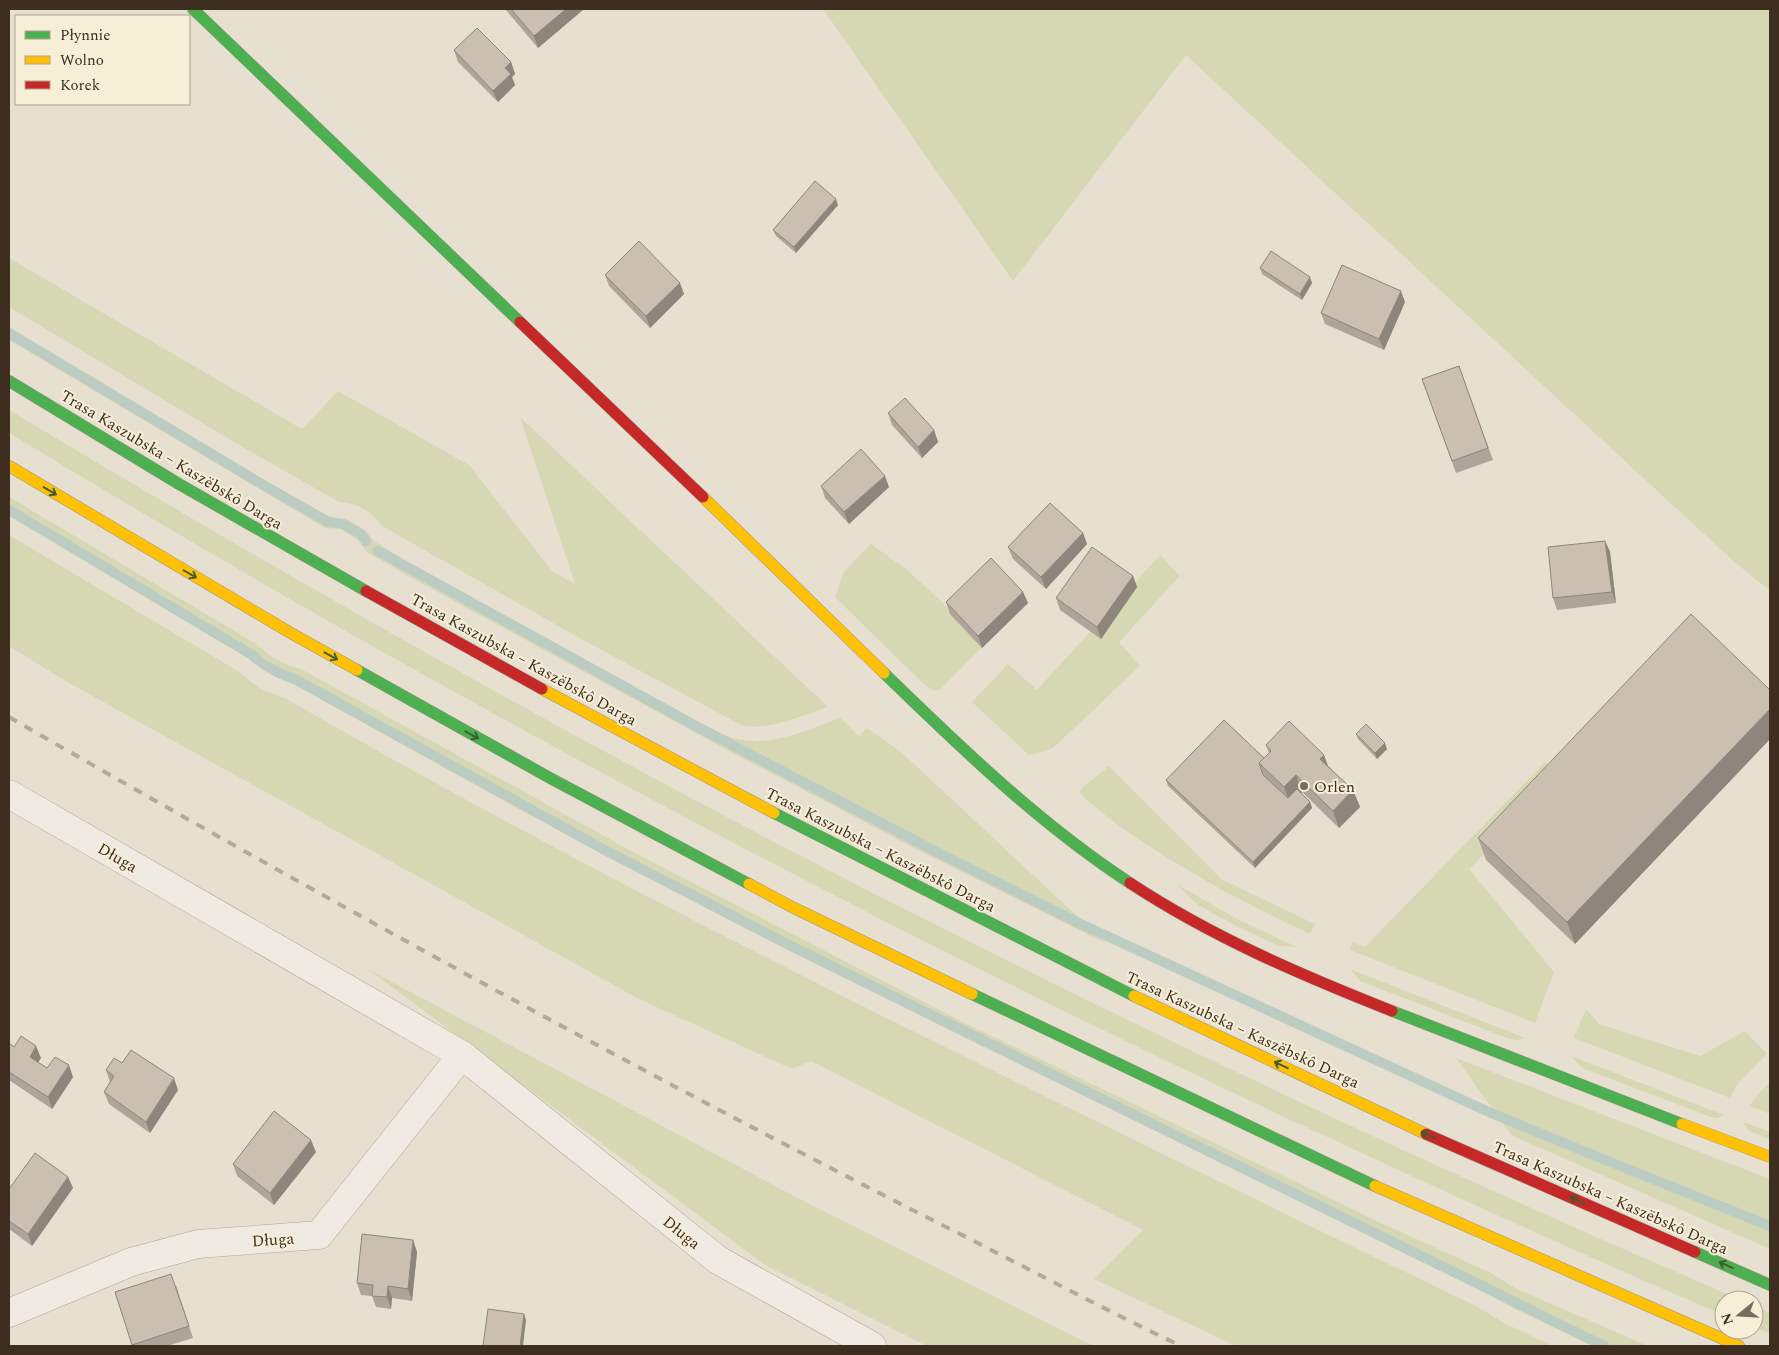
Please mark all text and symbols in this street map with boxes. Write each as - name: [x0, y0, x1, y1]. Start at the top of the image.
- legend: [15, 15, 190, 105]
- text: Płynnie: [60, 24, 111, 47]
- text: Wolno: [60, 49, 104, 72]
- text: Korek: [60, 74, 100, 97]
- street label: Trasa Kaszubska – Kaszëbskô Darga: [56, 384, 287, 536]
- one-way arrow: [43, 486, 57, 496]
- one-way arrow: [182, 570, 197, 580]
- street label: Trasa Kaszubska – Kaszëbskô Darga: [406, 587, 641, 732]
- one-way arrow: [323, 651, 337, 661]
- one-way arrow: [465, 730, 480, 740]
- place label: Orlen: [1314, 775, 1355, 799]
- marker: Orlen: [1298, 780, 1310, 792]
- street label: Trasa Kaszubska – Kaszëbskô Darga: [761, 781, 1000, 919]
- street label: Długa: [93, 837, 142, 879]
- street label: Trasa Kaszubska – Kaszëbskô Darga: [1122, 965, 1364, 1095]
- one-way arrow: [1274, 1060, 1289, 1070]
- one-way arrow: [1421, 1129, 1436, 1139]
- street label: Trasa Kaszubska – Kaszëbskô Darga: [1489, 1135, 1732, 1261]
- one-way arrow: [1570, 1195, 1585, 1205]
- street label: Długa: [657, 1210, 706, 1256]
- street label: Długa: [251, 1227, 295, 1253]
- one-way arrow: [1719, 1260, 1734, 1270]
- north arrow: [1714, 1290, 1764, 1340]
- text: N: [1715, 1310, 1739, 1328]

